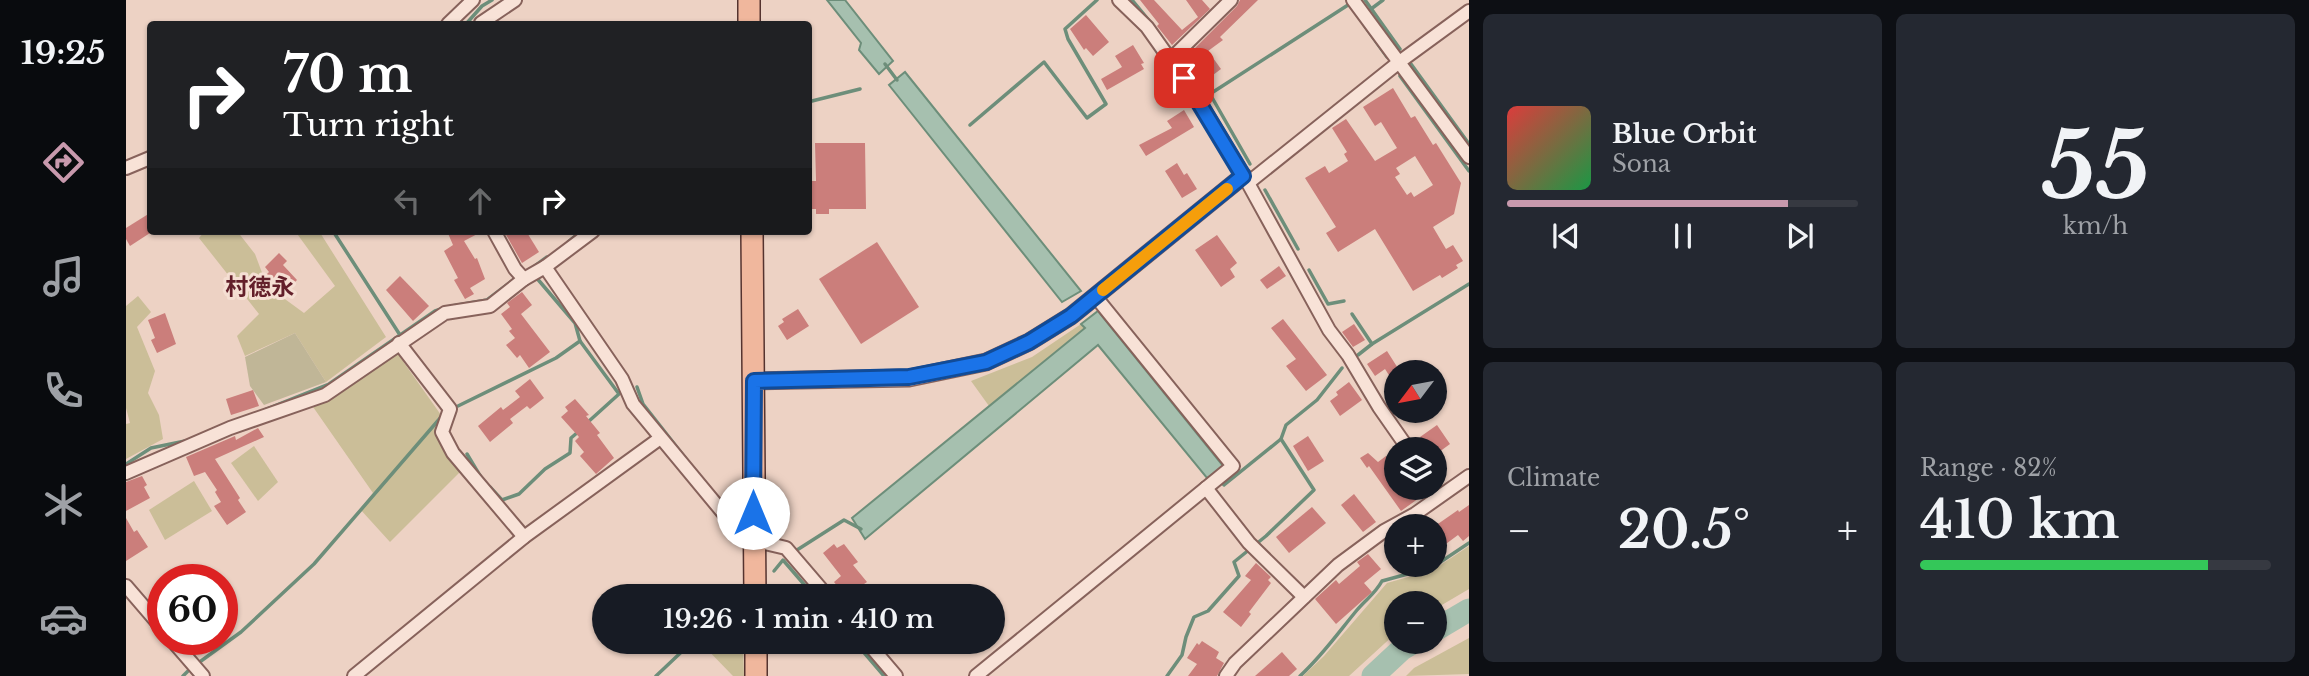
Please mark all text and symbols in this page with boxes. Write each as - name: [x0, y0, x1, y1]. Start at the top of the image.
- text: 19:25: [21, 33, 105, 73]
- text: 70 m: [283, 44, 413, 105]
- pin: [1154, 48, 1214, 108]
- icon: right: [168, 49, 259, 140]
- icon: arrive: [1165, 59, 1203, 97]
- text: Turn right: [283, 105, 454, 145]
- text: 55: [2041, 110, 2150, 223]
- text: Blue Orbit: [1612, 118, 1757, 150]
- icon: directions: [39, 138, 88, 187]
- text: Sona: [1612, 150, 1670, 178]
- icon: left: [388, 182, 426, 220]
- icon: ahead: [461, 182, 499, 220]
- icon: right: [534, 182, 572, 220]
- text: km/h: [2063, 212, 2128, 240]
- icon: previous: [1547, 217, 1585, 255]
- icon: pause: [1664, 217, 1702, 255]
- icon: next: [1781, 217, 1819, 255]
- icon: music: [39, 252, 88, 301]
- district label: 村徳永: [226, 273, 295, 301]
- north arrow: [1384, 360, 1447, 424]
- map controls: [1384, 360, 1447, 654]
- icon: phone: [39, 366, 88, 415]
- button: layers: [1384, 437, 1447, 500]
- text: Range · 82%: [1920, 454, 2057, 482]
- text: Climate: [1507, 464, 1600, 492]
- position arrow: [716, 476, 790, 550]
- icon: climate: [39, 480, 88, 529]
- text: 410 km: [1920, 488, 2120, 552]
- text: 20.5°: [1618, 498, 1750, 562]
- text: −: [1507, 507, 1531, 554]
- text: +: [1837, 507, 1858, 554]
- button: +: [1384, 514, 1447, 577]
- speed limit sign: 60: [147, 564, 238, 655]
- button: −: [1384, 591, 1447, 654]
- icon: car: [39, 594, 88, 643]
- text: 19:26 · 1 min · 410 m: [663, 603, 934, 635]

